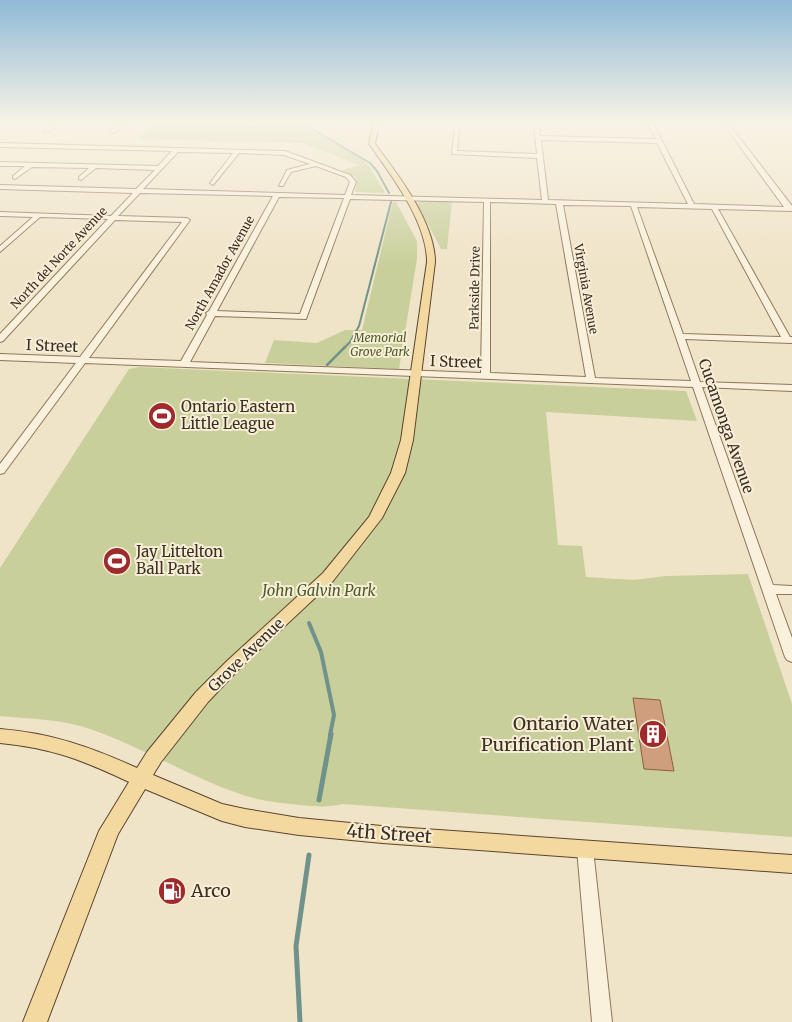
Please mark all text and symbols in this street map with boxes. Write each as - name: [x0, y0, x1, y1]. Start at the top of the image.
- street label: North del Norte Avenue: [7, 203, 110, 312]
- street label: North Amador Avenue: [182, 213, 257, 333]
- street label: Virginia Avenue: [571, 242, 602, 335]
- street label: Parkside Drive: [466, 246, 483, 330]
- park label: Memorial Grove Park: [350, 330, 410, 359]
- street label: I Street: [26, 335, 79, 356]
- street label: I Street: [430, 351, 483, 372]
- street label: Cucamonga Avenue: [695, 356, 758, 496]
- place label: Ontario Eastern Little League: [181, 397, 295, 433]
- sports icon: Ontario Eastern Little League: [147, 401, 177, 431]
- place label: Jay Littelton Ball Park: [135, 542, 223, 578]
- sports icon: Jay Littelton Ball Park: [102, 546, 132, 576]
- park label: John Galvin Park: [260, 581, 376, 600]
- street label: Grove Avenue: [204, 614, 288, 696]
- place label: Ontario Water Purification Plant: [481, 712, 634, 756]
- building icon: Ontario Water Purification Plant: [638, 719, 668, 749]
- street label: 4th Street: [346, 819, 432, 848]
- fuel station icon: Arco: [157, 876, 187, 906]
- place label: Arco: [190, 879, 231, 902]

